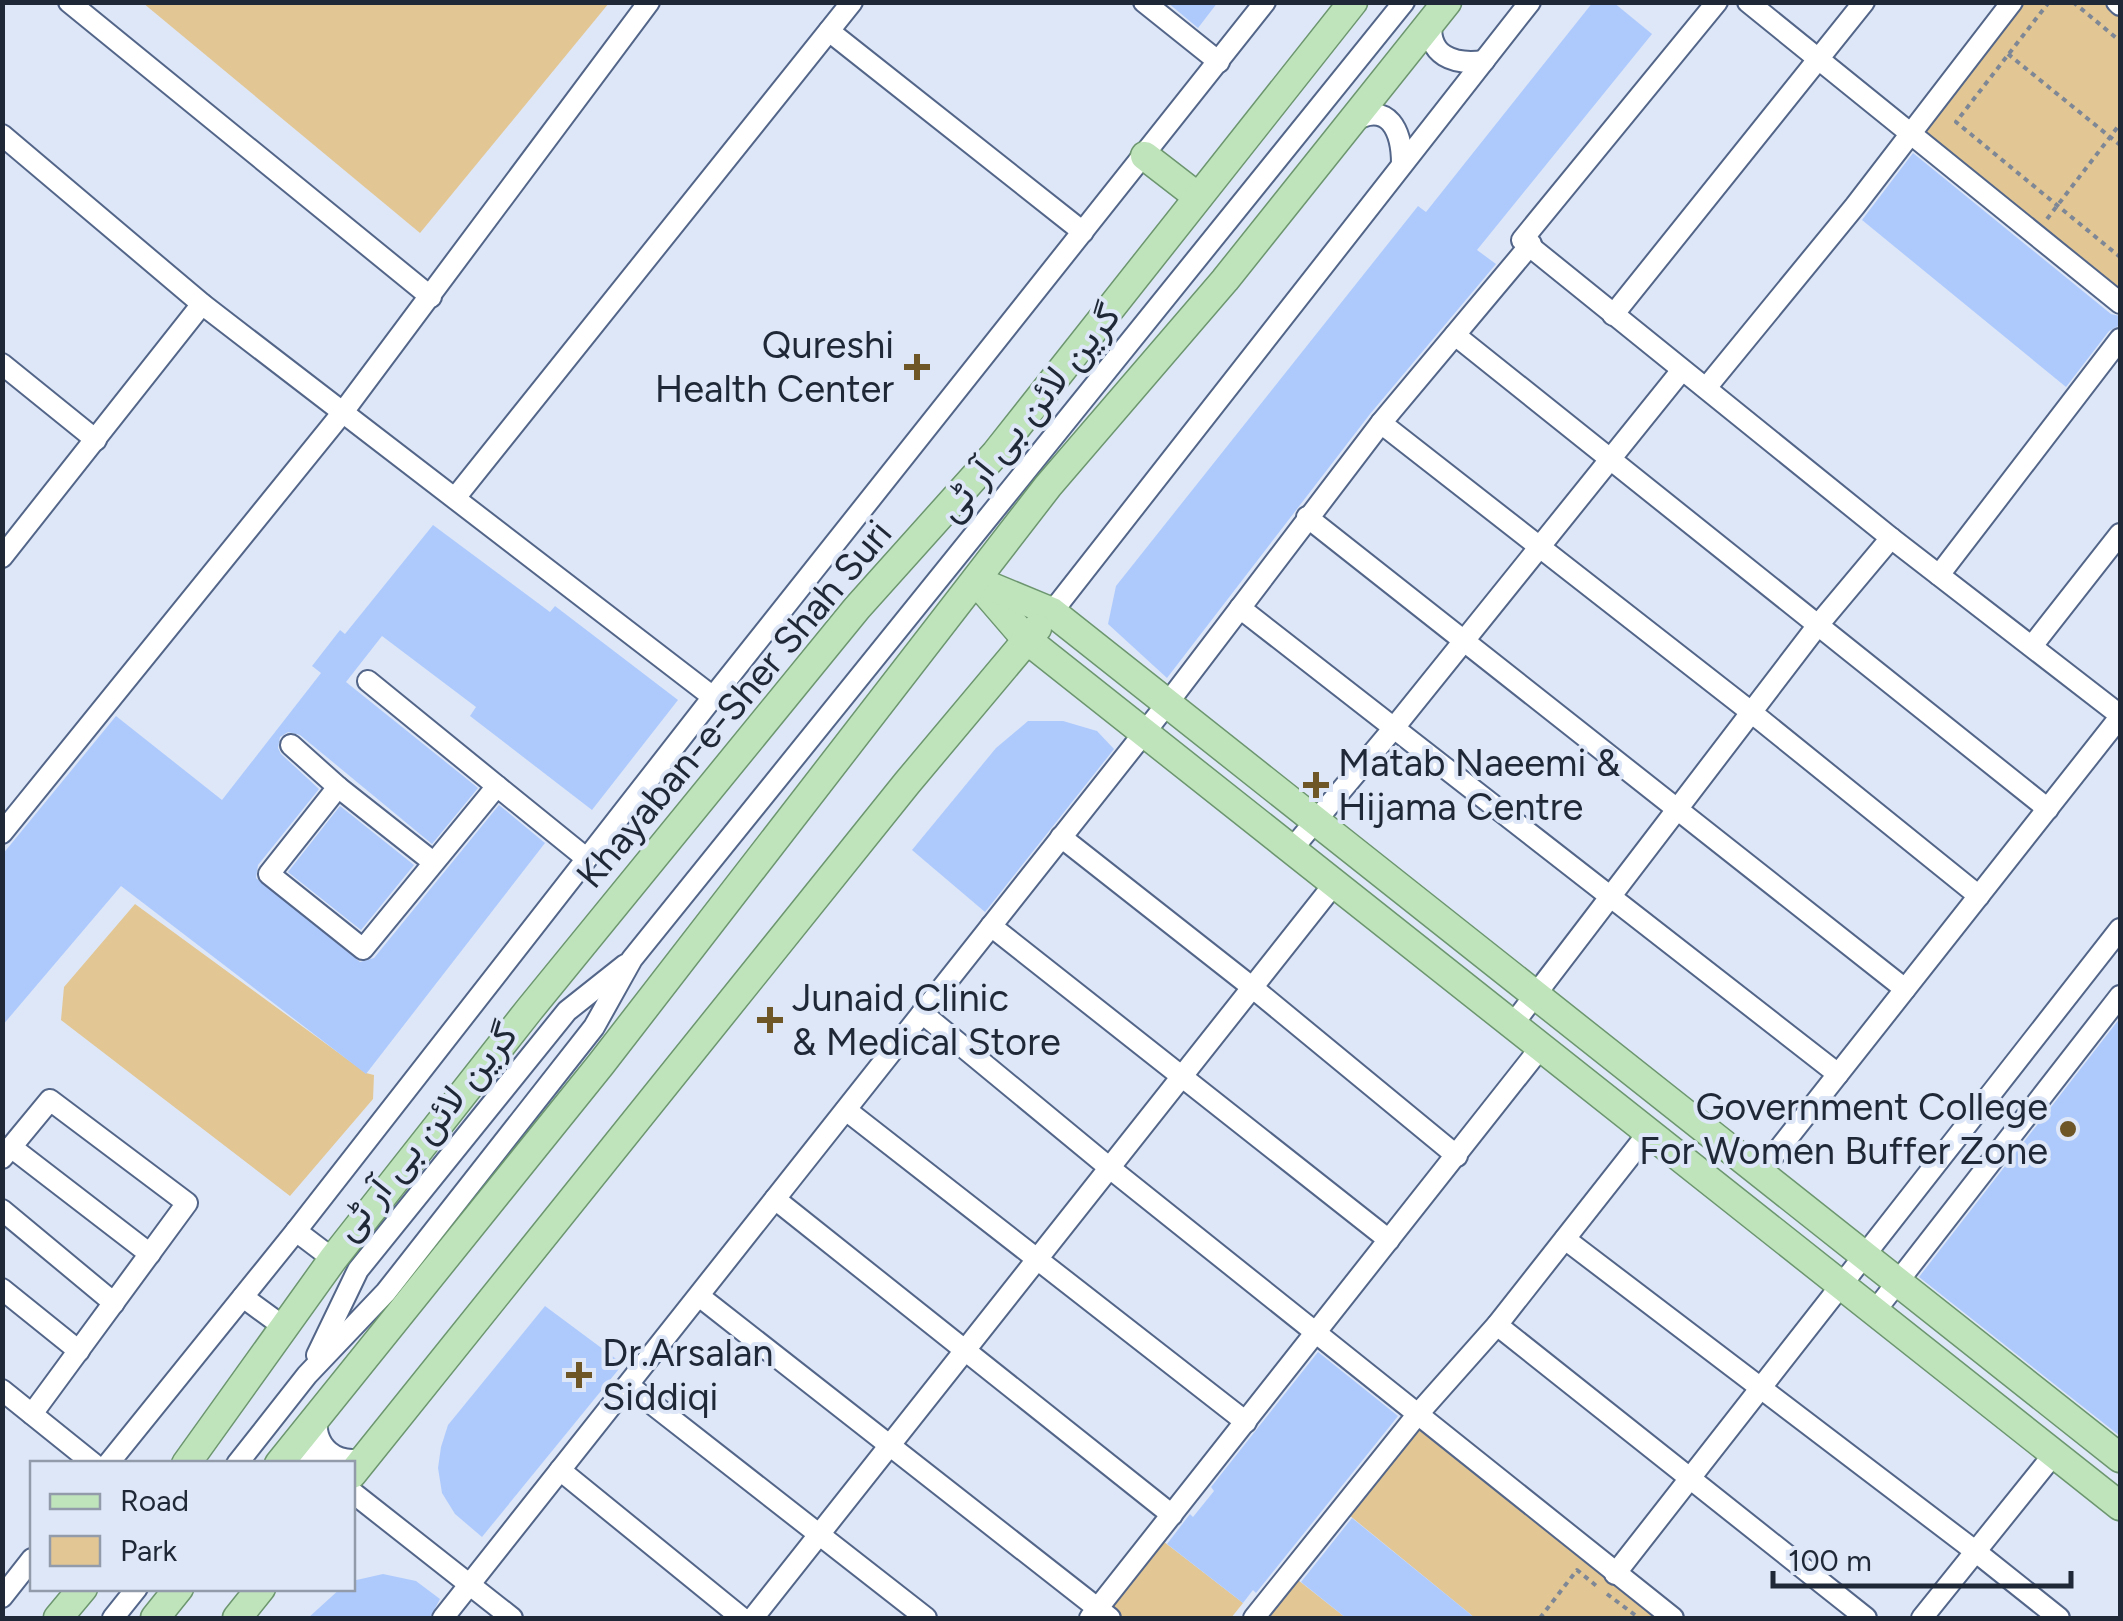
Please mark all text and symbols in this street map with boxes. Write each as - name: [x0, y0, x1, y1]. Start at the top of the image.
- street label: گرین لائن بی آر ٹی: [926, 294, 1130, 530]
- place label: Qureshi Health Center: [655, 322, 894, 412]
- marker: Qureshi Health Center: [904, 354, 930, 380]
- street label: Khayaban-e-Sher Shah Suri: [567, 511, 901, 897]
- place label: Matab Naeemi & Hijama Centre: [1338, 740, 1621, 830]
- marker: Matab Naeemi & Hijama Centre: [1303, 772, 1329, 798]
- place label: Junaid Clinic & Medical Store: [792, 975, 1061, 1065]
- marker: Junaid Clinic & Medical Store: [757, 1007, 783, 1033]
- street label: گرین لائن بی آر ٹی: [323, 1013, 527, 1249]
- place label: Government College For Women Buffer Zone: [1639, 1084, 2048, 1174]
- marker: Government College For Women Buffer Zone: [2057, 1118, 2079, 1140]
- place label: Dr.Arsalan Siddiqi: [602, 1330, 774, 1420]
- marker: Dr.Arsalan Siddiqi: [566, 1362, 592, 1388]
- legend: [30, 1461, 355, 1591]
- text: Road: [120, 1482, 189, 1519]
- scale bar: [1773, 1526, 2070, 1588]
- text: Park: [120, 1532, 178, 1569]
- text: 100 m: [1788, 1542, 1872, 1579]

